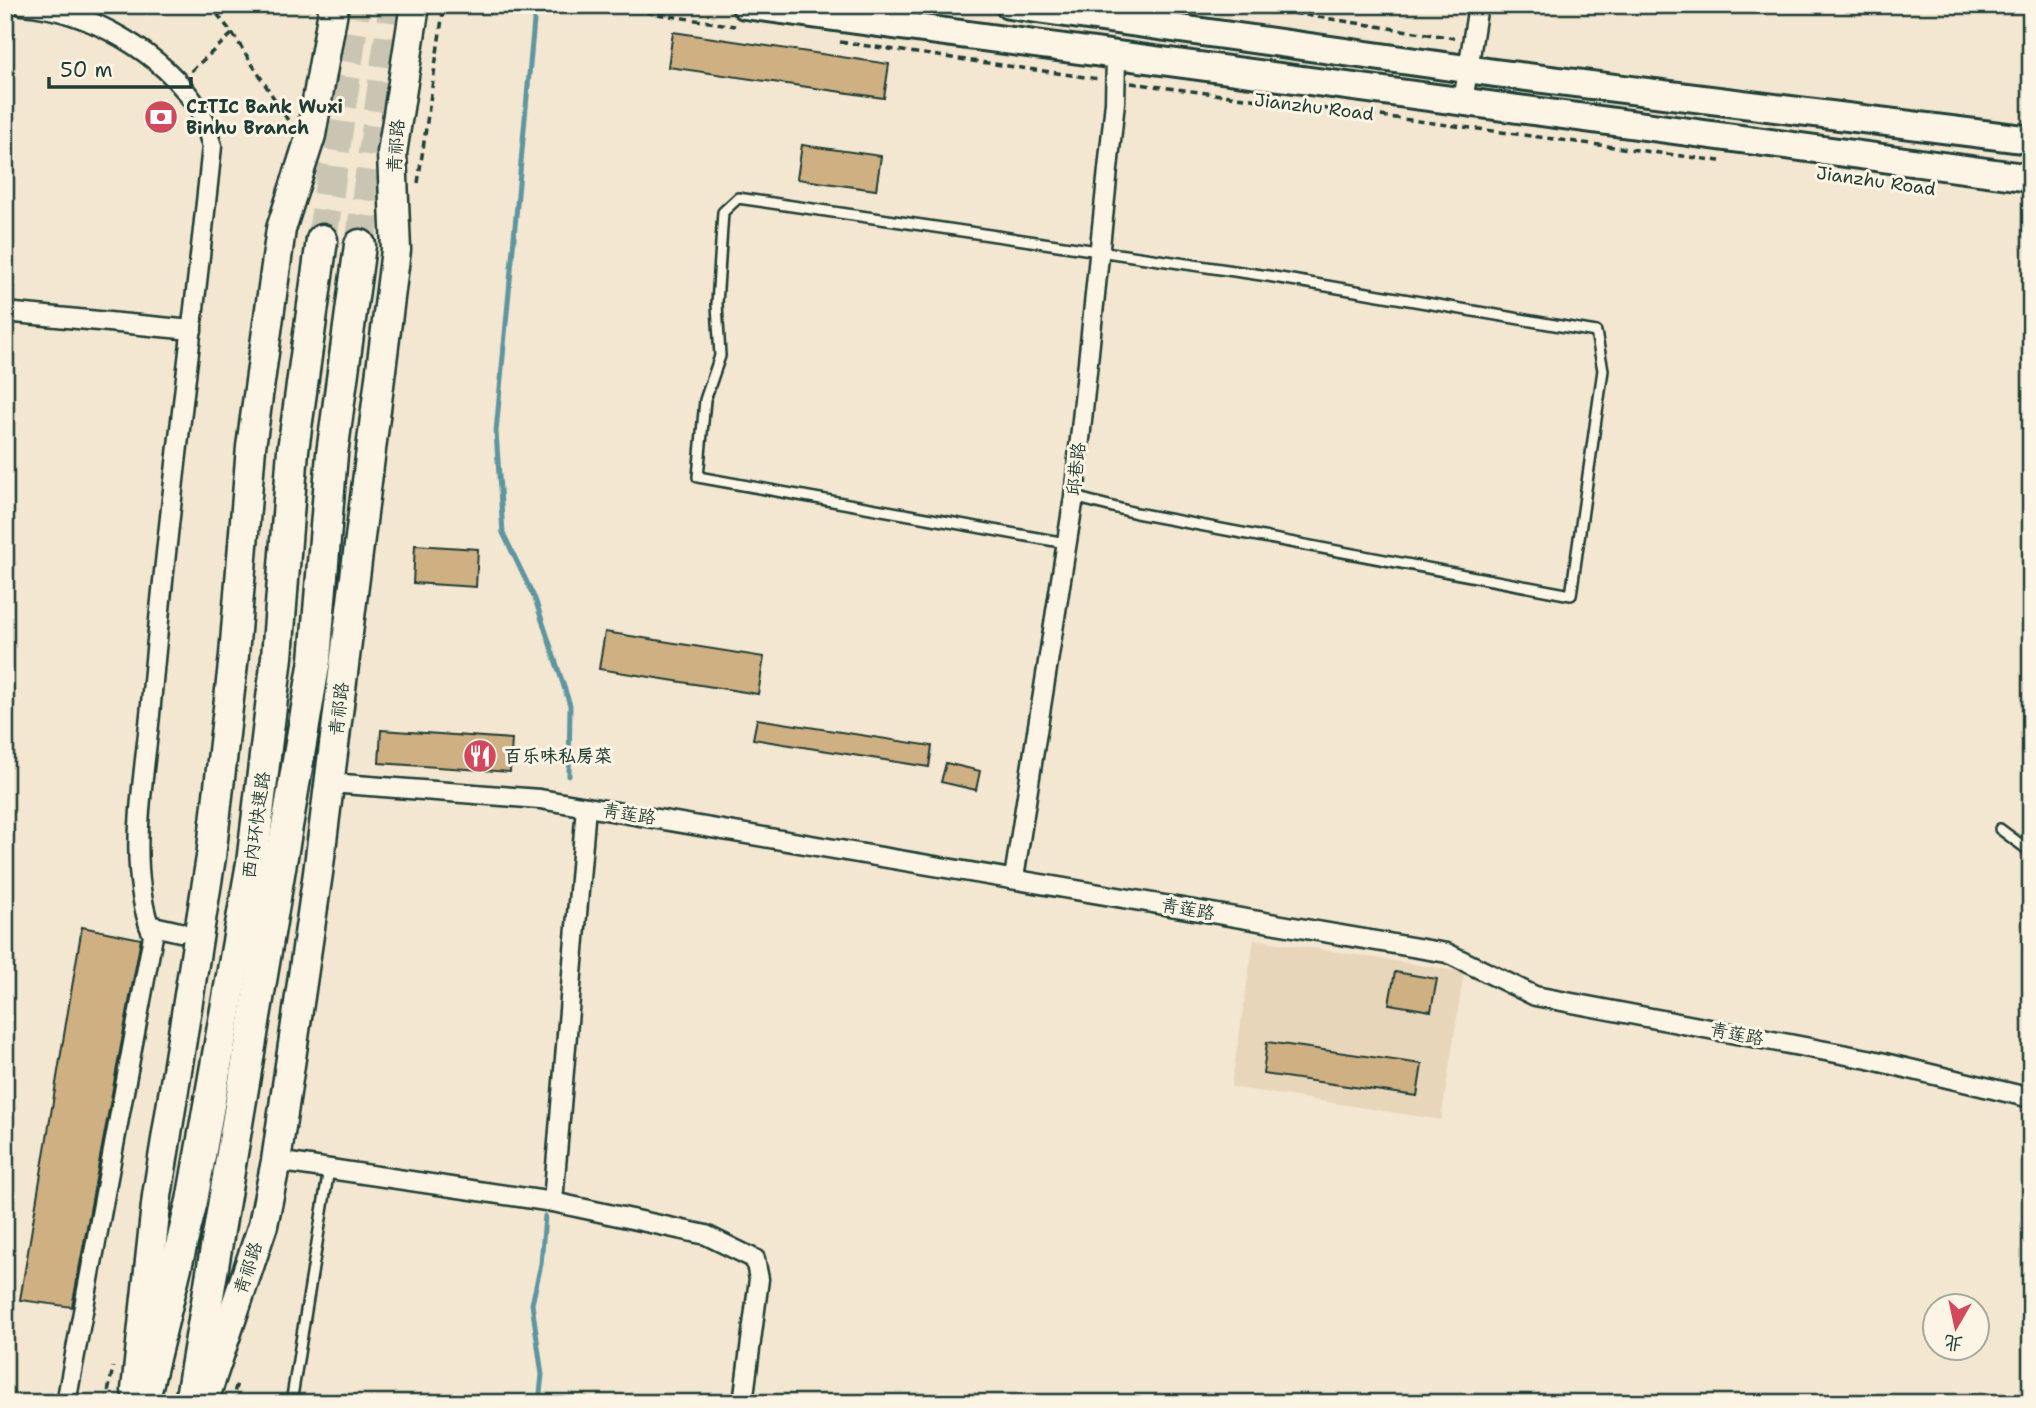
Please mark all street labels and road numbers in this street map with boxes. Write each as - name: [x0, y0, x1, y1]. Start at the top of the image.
- street label: Jianzhu Road: [1253, 88, 1375, 126]
- street label: 青祁路: [382, 118, 410, 174]
- street label: Jianzhu Road: [1815, 161, 1937, 201]
- street label: 邱巷路: [1061, 441, 1091, 497]
- street label: 青祁路: [324, 681, 354, 737]
- street label: 西内环快速路: [237, 770, 275, 880]
- street label: 青莲路: [600, 798, 658, 830]
- street label: 青莲路: [1159, 892, 1217, 926]
- street label: 青莲路: [1708, 1017, 1766, 1051]
- street label: 青祁路: [228, 1239, 268, 1297]

